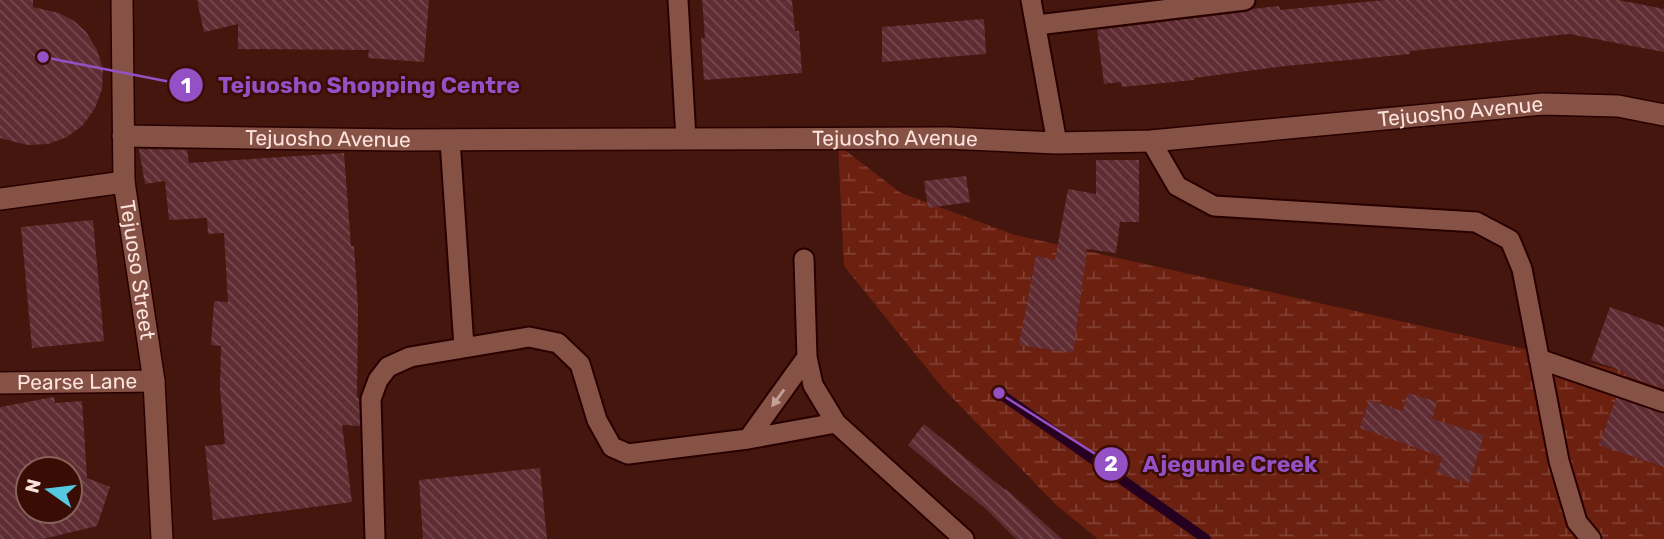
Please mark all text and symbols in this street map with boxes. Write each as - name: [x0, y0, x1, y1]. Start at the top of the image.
- callout: Tejuosho Shopping Centre: [169, 63, 534, 107]
- text: Tejuosho Shopping Centre: [218, 71, 520, 99]
- text: 1: [181, 73, 191, 98]
- street label: Tejuosho Avenue: [1377, 91, 1544, 132]
- street label: Tejuosho Avenue: [245, 125, 411, 152]
- street label: Tejuosho Avenue: [812, 125, 978, 151]
- street label: Tejuoso Street: [115, 199, 161, 341]
- street label: Pearse Lane: [17, 368, 137, 395]
- one-way arrow: [771, 389, 785, 407]
- callout: Ajegunle Creek: [1093, 442, 1331, 486]
- text: Ajegunle Creek: [1143, 450, 1318, 478]
- text: 2: [1104, 451, 1118, 476]
- north arrow: [14, 455, 84, 525]
- text: N: [20, 477, 46, 495]

